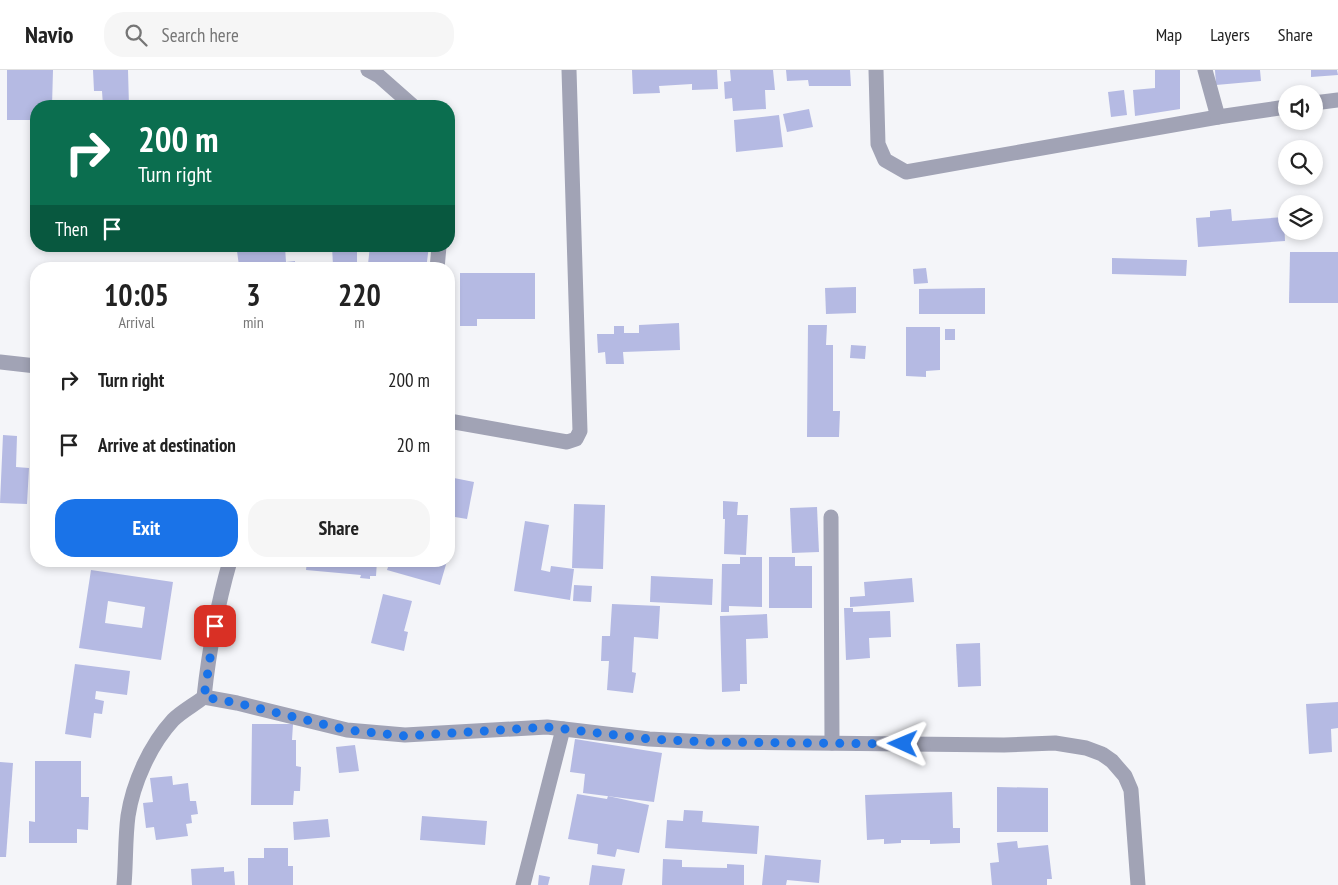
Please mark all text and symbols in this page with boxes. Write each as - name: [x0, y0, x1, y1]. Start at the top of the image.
- search box: [104, 12, 454, 57]
- text: Navio: [25, 19, 74, 50]
- icon: search: [122, 21, 150, 49]
- text: Search here: [162, 23, 239, 47]
- text: Map: [1156, 23, 1182, 46]
- text: Layers: [1210, 23, 1250, 46]
- text: Share: [1278, 23, 1313, 46]
- map controls: [1278, 85, 1323, 240]
- button: sound: [1278, 85, 1323, 130]
- text: 200 m: [138, 116, 219, 162]
- icon: right: [55, 120, 120, 185]
- button: search: [1278, 140, 1323, 185]
- text: Turn right: [138, 160, 212, 188]
- button: layers: [1278, 195, 1323, 240]
- icon: arrive: [98, 215, 126, 243]
- text: Then: [55, 217, 88, 241]
- text: 10:05: [104, 275, 169, 314]
- text: 3: [246, 275, 261, 314]
- text: 220: [338, 275, 381, 314]
- text: Arrival: [118, 312, 155, 332]
- text: min: [243, 312, 264, 332]
- text: m: [354, 312, 365, 332]
- icon: right: [55, 366, 83, 394]
- text: Turn right: [98, 368, 164, 392]
- text: 200 m: [388, 368, 430, 392]
- icon: arrive: [55, 431, 83, 459]
- text: Arrive at destination: [98, 433, 236, 457]
- text: 20 m: [397, 433, 430, 457]
- button: Exit: [55, 499, 238, 557]
- button: Share: [248, 499, 430, 557]
- pin: [194, 605, 236, 647]
- icon: arrive: [201, 612, 229, 640]
- position arrow: [876, 717, 928, 769]

